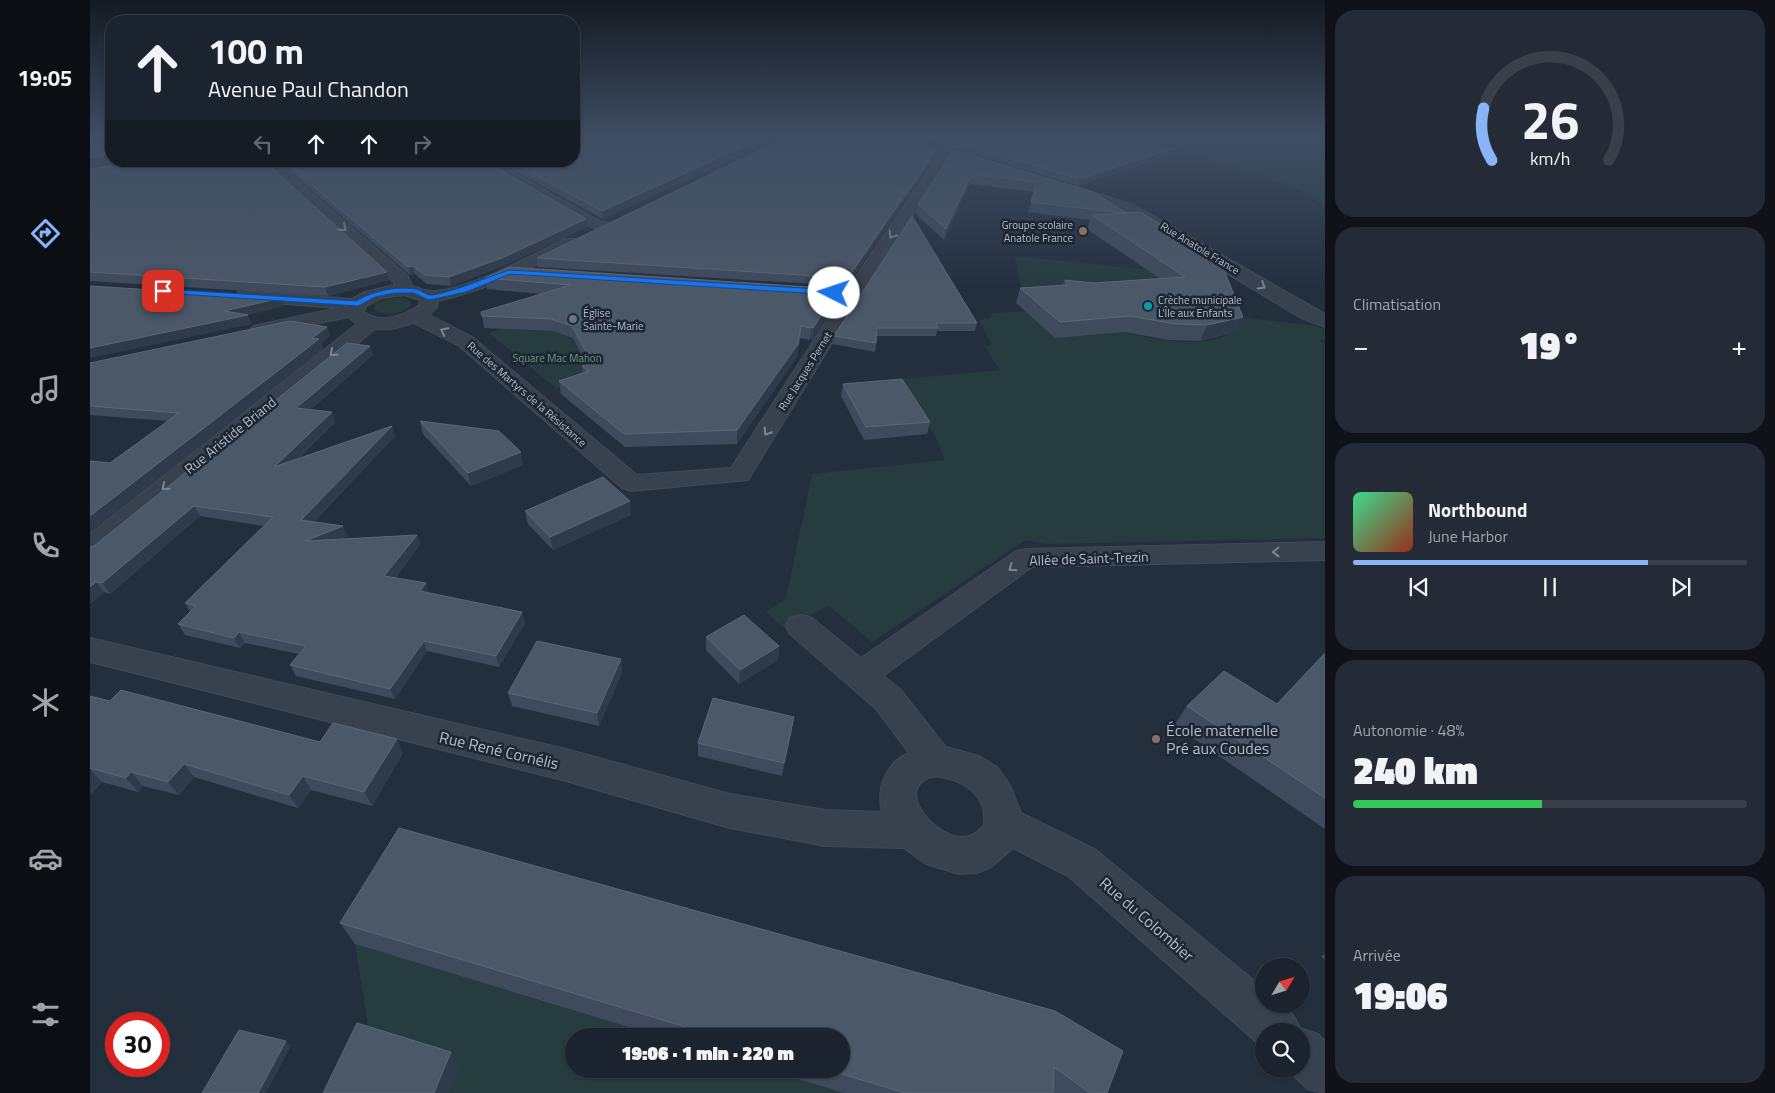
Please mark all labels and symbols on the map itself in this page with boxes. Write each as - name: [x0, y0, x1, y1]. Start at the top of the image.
- place label: Groupe scolaire Anatole France: [1002, 217, 1073, 246]
- street label: Rue Anatole France: [1157, 218, 1243, 278]
- one-way arrow: [338, 222, 347, 231]
- marker: Groupe scolaire Anatole France: [1077, 225, 1089, 237]
- one-way arrow: [889, 230, 898, 239]
- position arrow: [807, 266, 859, 318]
- pin: [142, 270, 184, 312]
- one-way arrow: [1256, 279, 1265, 289]
- place label: Crèche municipale L'Île aux Enfants: [1158, 292, 1242, 321]
- marker: Crèche municipale L'Île aux Enfants: [1142, 300, 1154, 312]
- place label: Église Sainte-Marie: [583, 305, 644, 334]
- marker: Église Sainte-Marie: [567, 313, 579, 325]
- one-way arrow: [440, 326, 449, 337]
- street label: Rue Jacques Pernet: [774, 329, 836, 413]
- street label: Rue des Martyrs de la Résistance: [464, 338, 590, 451]
- one-way arrow: [330, 347, 339, 356]
- park label: Square Mac Mahon: [512, 350, 602, 366]
- street label: Rue Aristide Briand: [180, 391, 280, 479]
- one-way arrow: [764, 426, 773, 435]
- one-way arrow: [162, 481, 171, 489]
- street label: Allée de Saint-Trezin: [1029, 545, 1149, 571]
- one-way arrow: [1272, 547, 1280, 557]
- one-way arrow: [1008, 562, 1018, 571]
- place label: École maternelle Pré aux Coudes: [1166, 718, 1278, 760]
- street label: Rue René Cornélis: [437, 725, 561, 775]
- marker: École maternelle Pré aux Coudes: [1150, 733, 1162, 745]
- street label: Rue du Colombier: [1094, 871, 1200, 967]
- north arrow: [1255, 958, 1310, 1012]
- speed limit sign: 30: [105, 1012, 170, 1077]

